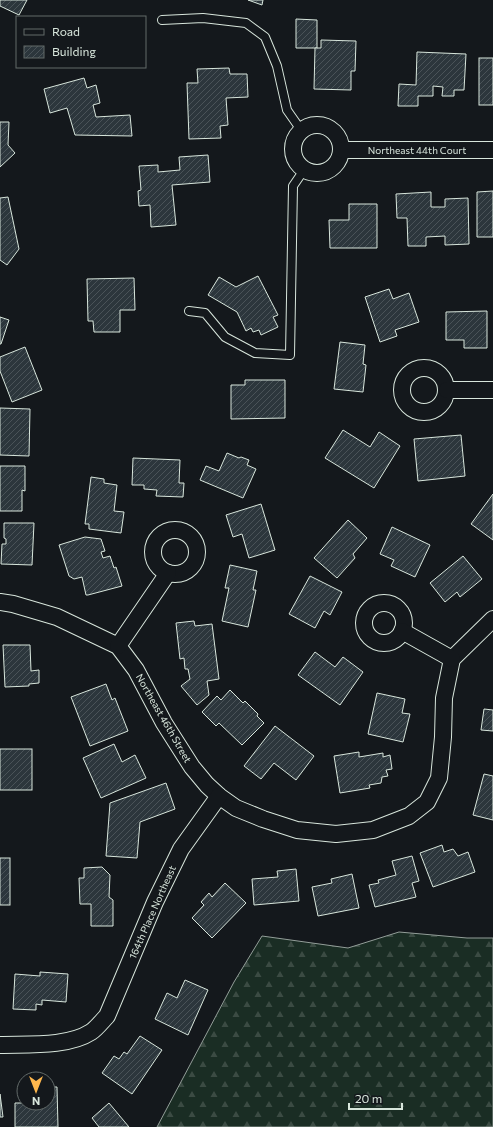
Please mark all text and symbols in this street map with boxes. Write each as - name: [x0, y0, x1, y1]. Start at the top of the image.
- legend: [16, 16, 146, 68]
- text: Road: [52, 24, 80, 38]
- text: Building: [52, 44, 96, 58]
- street label: Northeast 44th Court: [368, 144, 466, 156]
- street label: Northeast 46th Street: [134, 671, 194, 765]
- street label: 164th Place Northeast: [126, 864, 178, 960]
- north arrow: [16, 1071, 56, 1111]
- scale bar: [349, 1085, 402, 1111]
- text: 20 m: [355, 1091, 382, 1105]
- text: N: [32, 1095, 40, 1108]

